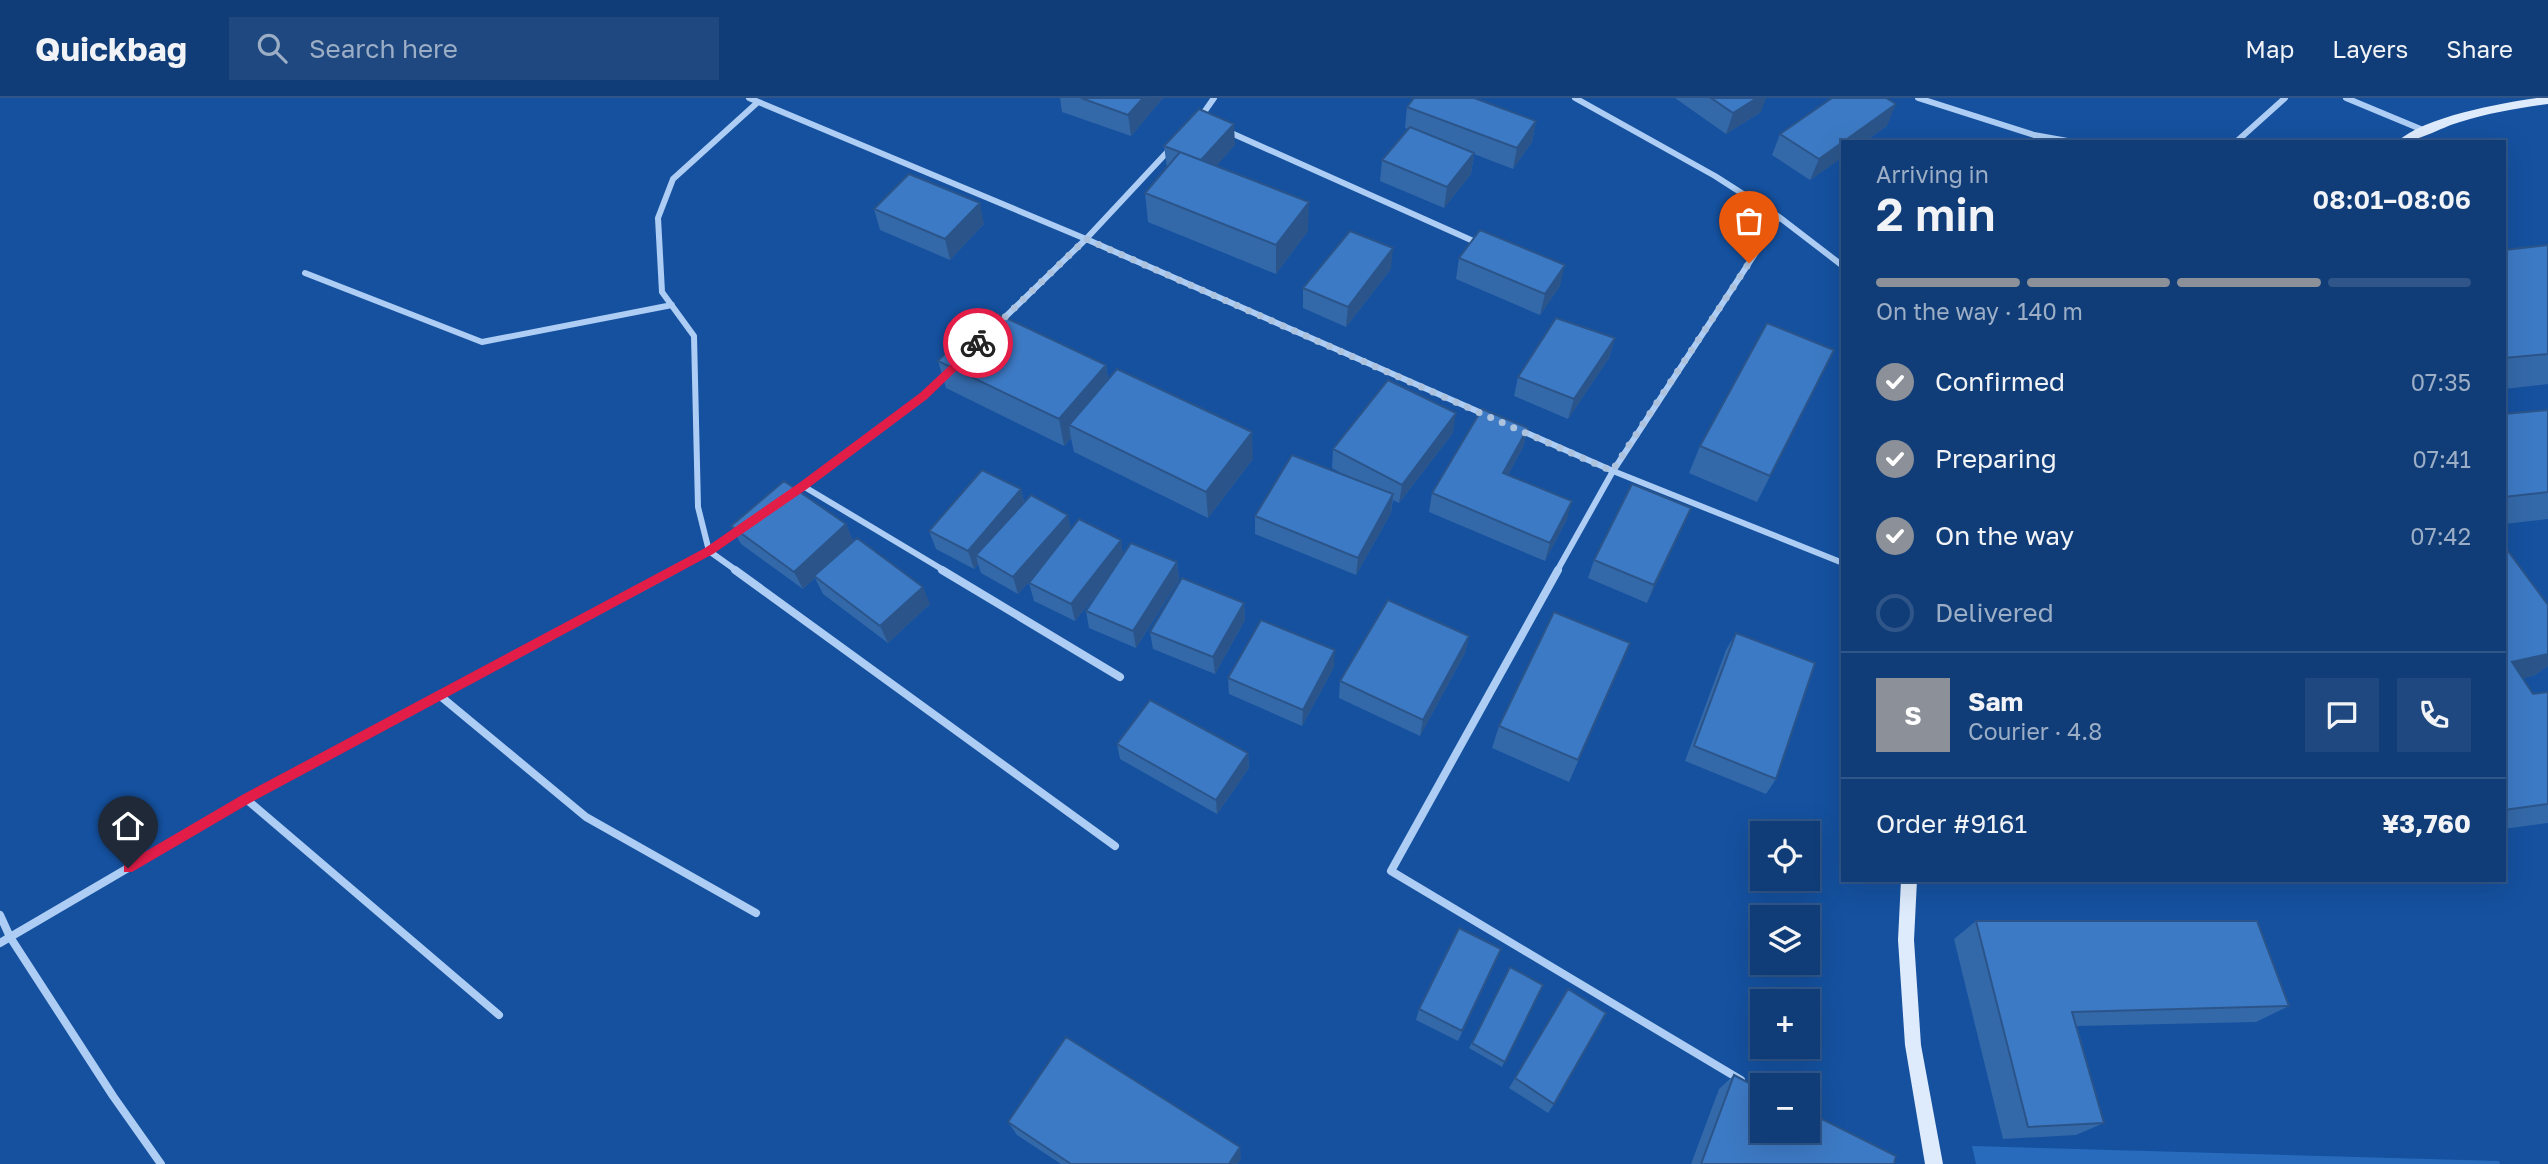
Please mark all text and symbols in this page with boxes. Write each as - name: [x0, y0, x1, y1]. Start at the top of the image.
- search box: [229, 17, 719, 80]
- text: Quickbag: [35, 29, 187, 68]
- icon: search: [253, 29, 291, 67]
- text: Search here: [309, 33, 458, 64]
- text: Map: [2245, 34, 2294, 63]
- text: Layers: [2332, 34, 2408, 63]
- text: Share: [2446, 34, 2513, 63]
- text: Arriving in: [1876, 160, 1989, 188]
- text: 08:01–08:06: [2313, 184, 2471, 215]
- text: 2 min: [1876, 186, 1996, 241]
- pin: [1719, 191, 1779, 263]
- icon: bag: [1730, 202, 1768, 240]
- text: On the way · 140 m: [1876, 297, 2083, 325]
- courier: [943, 308, 1013, 378]
- icon: bike: [959, 324, 997, 362]
- icon: check: [1876, 363, 1914, 401]
- text: Confirmed: [1935, 366, 2065, 397]
- text: 07:35: [2411, 368, 2471, 396]
- icon: check: [1876, 440, 1914, 478]
- text: Preparing: [1935, 443, 2057, 474]
- text: 07:41: [2412, 445, 2471, 473]
- icon: check: [1876, 517, 1914, 555]
- text: On the way: [1935, 520, 2074, 551]
- text: 07:42: [2410, 522, 2471, 550]
- text: Delivered: [1935, 597, 2054, 628]
- button: chat: [2305, 678, 2379, 752]
- button: phone: [2397, 678, 2471, 752]
- text: Sam: [1968, 686, 2023, 717]
- text: S: [1904, 700, 1922, 731]
- text: Courier · 4.8: [1968, 717, 2102, 745]
- pin: [98, 796, 158, 868]
- icon: home: [109, 807, 147, 845]
- text: Order #9161: [1876, 808, 2027, 839]
- text: ¥3,760: [2382, 808, 2471, 839]
- map controls: [1750, 821, 1820, 1143]
- button: locate: [1750, 821, 1820, 891]
- button: layers: [1750, 905, 1820, 975]
- button: +: [1750, 989, 1820, 1059]
- button: −: [1750, 1073, 1820, 1143]

